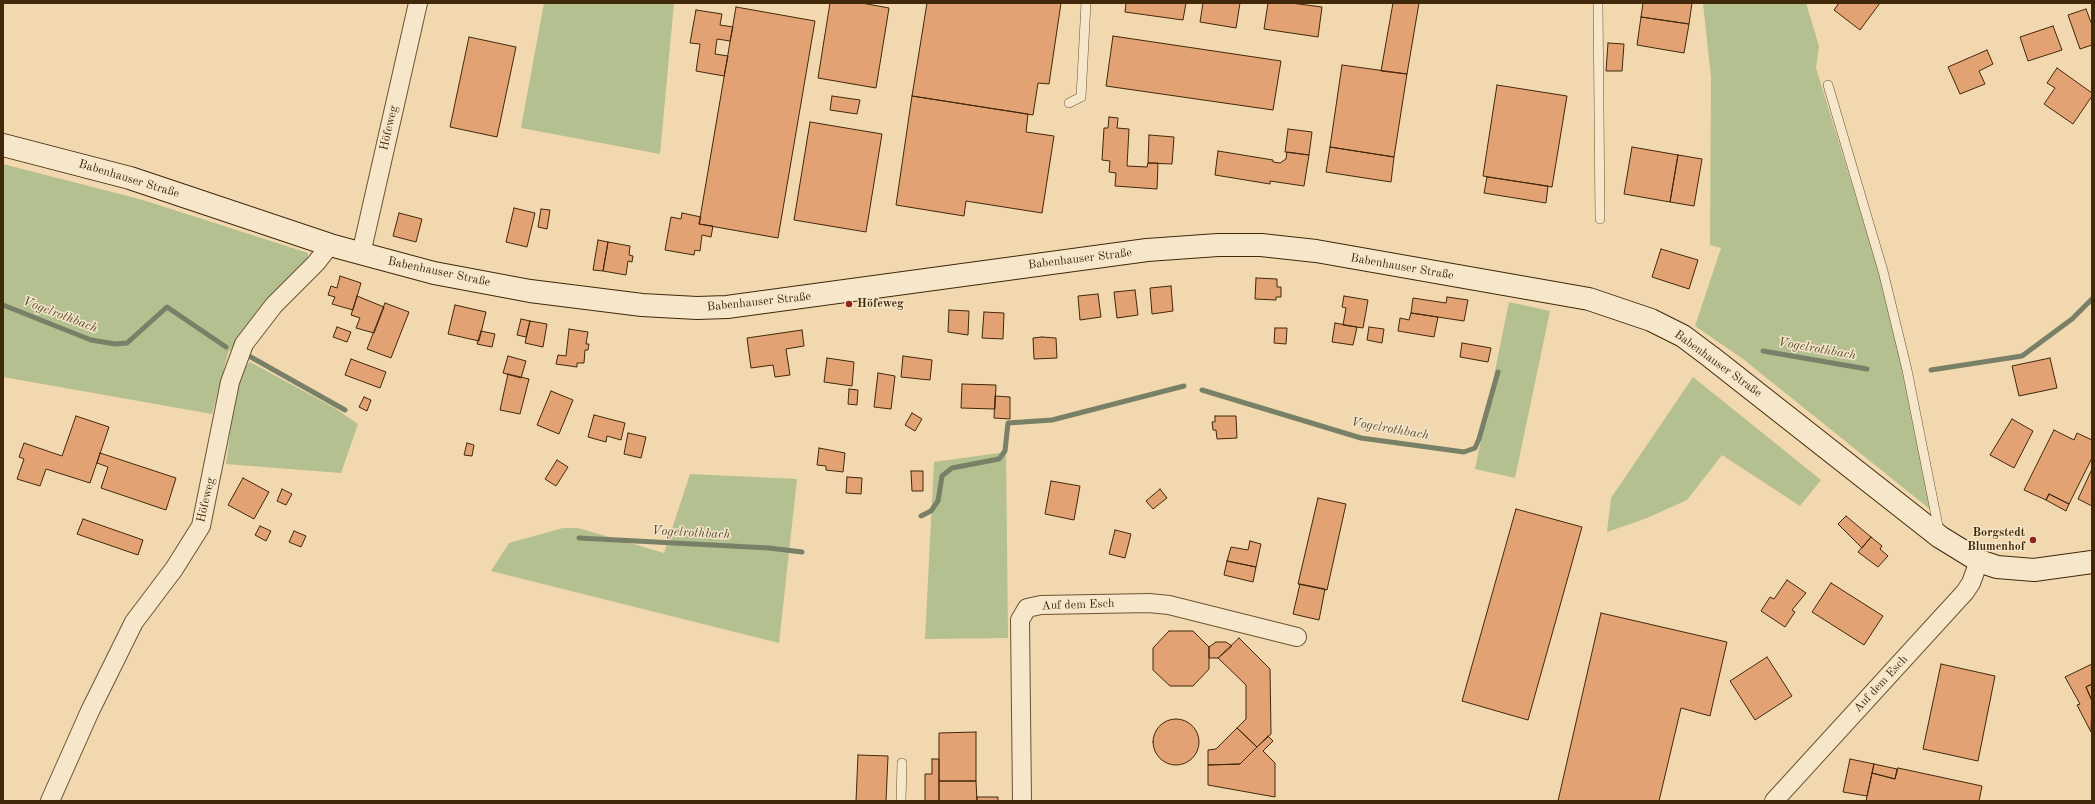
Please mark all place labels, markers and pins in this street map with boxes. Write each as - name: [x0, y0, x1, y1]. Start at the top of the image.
- place label: Höfeweg: [857, 297, 904, 311]
- marker: Höfeweg: [844, 299, 854, 309]
- place label: Borgstedt Blumenhof: [1967, 526, 2025, 554]
- marker: Borgstedt Blumenhof: [2028, 535, 2038, 545]

